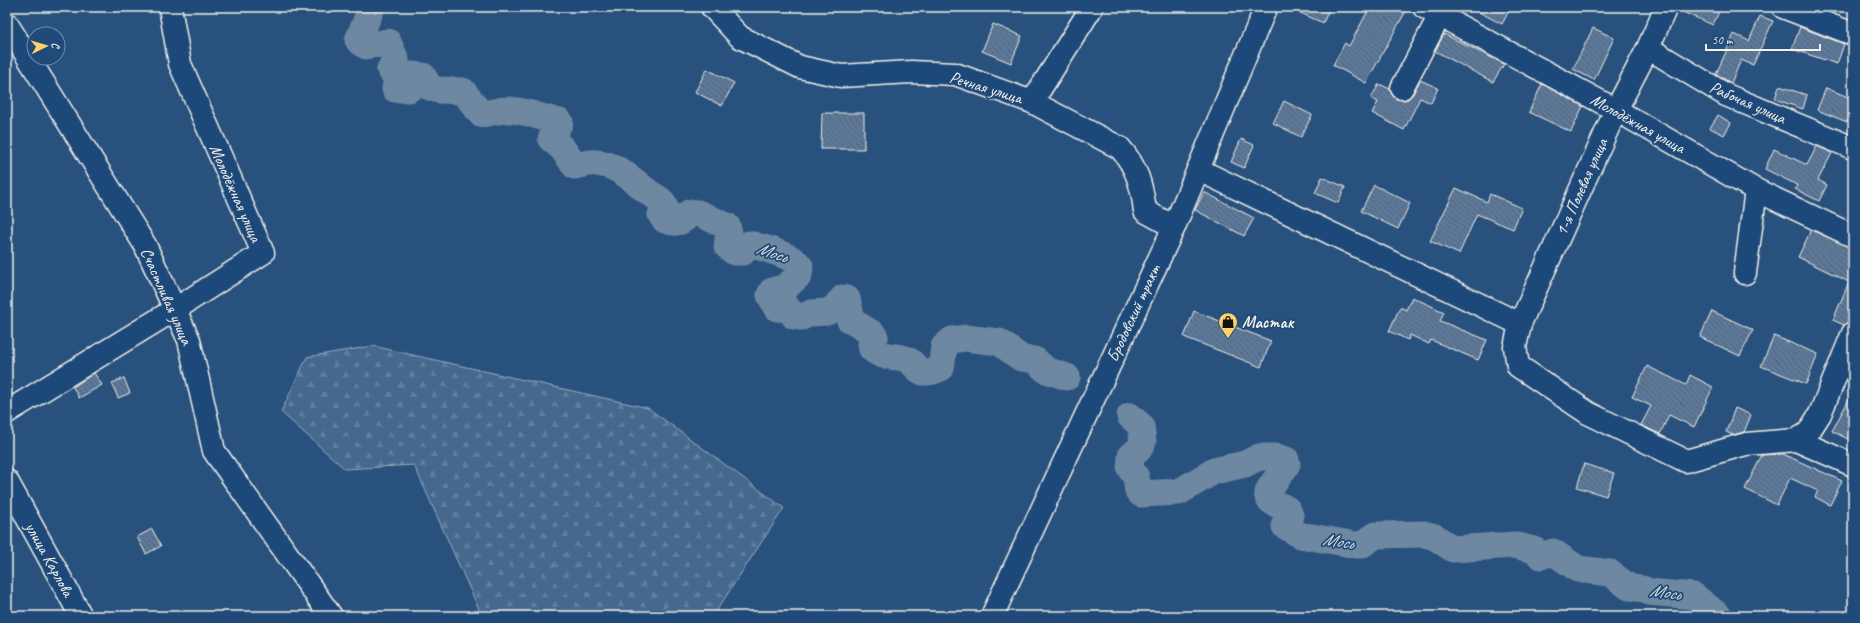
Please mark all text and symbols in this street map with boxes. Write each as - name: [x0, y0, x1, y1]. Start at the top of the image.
- north arrow: [26, 26, 66, 66]
- scale bar: [1706, 26, 1820, 52]
- text: 50 m: [1712, 32, 1734, 48]
- text: С: [49, 42, 63, 50]
- street label: Речная улица: [947, 66, 1027, 109]
- street label: Рабочая улица: [1706, 76, 1791, 129]
- street label: Молодёжная улица: [1587, 89, 1690, 159]
- street label: 1-я Полевая улица: [1551, 134, 1613, 239]
- street label: Молодёжная улица: [205, 141, 267, 246]
- water label: Мось: [754, 237, 792, 268]
- street label: Счастливая улица: [136, 244, 198, 350]
- street label: Бродовский тракт: [1102, 260, 1166, 365]
- shop icon: Мастак: [1217, 311, 1239, 339]
- place label: Мастак: [1242, 312, 1295, 333]
- street label: улица Карлова: [20, 517, 80, 602]
- water label: Мось: [1321, 528, 1357, 554]
- water label: Мось: [1648, 579, 1684, 605]

